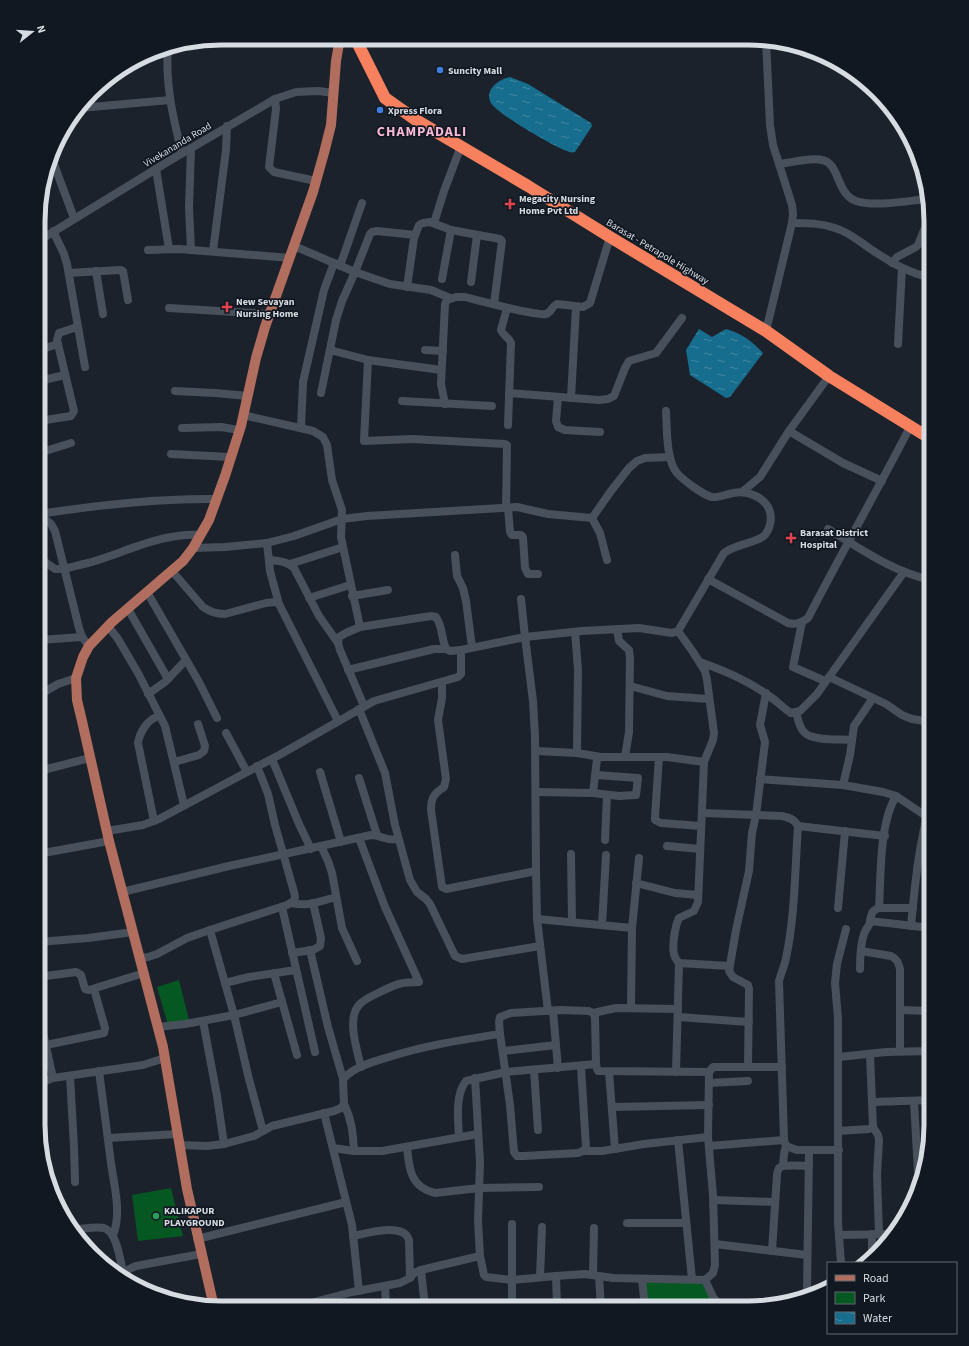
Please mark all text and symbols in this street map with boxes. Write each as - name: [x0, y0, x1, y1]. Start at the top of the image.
- north arrow: [12, 12, 52, 52]
- text: N: [33, 24, 49, 35]
- place label: Suncity Mall: [448, 64, 502, 78]
- marker: Suncity Mall: [435, 65, 445, 75]
- place label: Xpress Flora: [388, 104, 442, 118]
- marker: Xpress Flora: [375, 105, 385, 115]
- street label: Vivekananda Road: [141, 119, 214, 171]
- district label: CHAMPADALI: [377, 122, 467, 142]
- place label: Megacity Nursing Home Pvt Ltd: [519, 192, 596, 218]
- marker: Megacity Nursing Home Pvt Ltd: [504, 198, 516, 210]
- street label: Barasat - Petrapole Highway: [604, 216, 712, 288]
- place label: New Sevayan Nursing Home: [236, 295, 299, 321]
- marker: New Sevayan Nursing Home: [221, 301, 233, 313]
- place label: Barasat District Hospital: [800, 526, 868, 552]
- marker: Barasat District Hospital: [785, 532, 797, 544]
- place label: KALIKAPUR PLAYGROUND: [164, 1204, 225, 1230]
- marker: KALIKAPUR PLAYGROUND: [151, 1211, 161, 1221]
- legend: [827, 1262, 957, 1334]
- text: Road: [863, 1270, 889, 1287]
- text: Park: [863, 1290, 885, 1307]
- text: Water: [863, 1310, 893, 1327]

